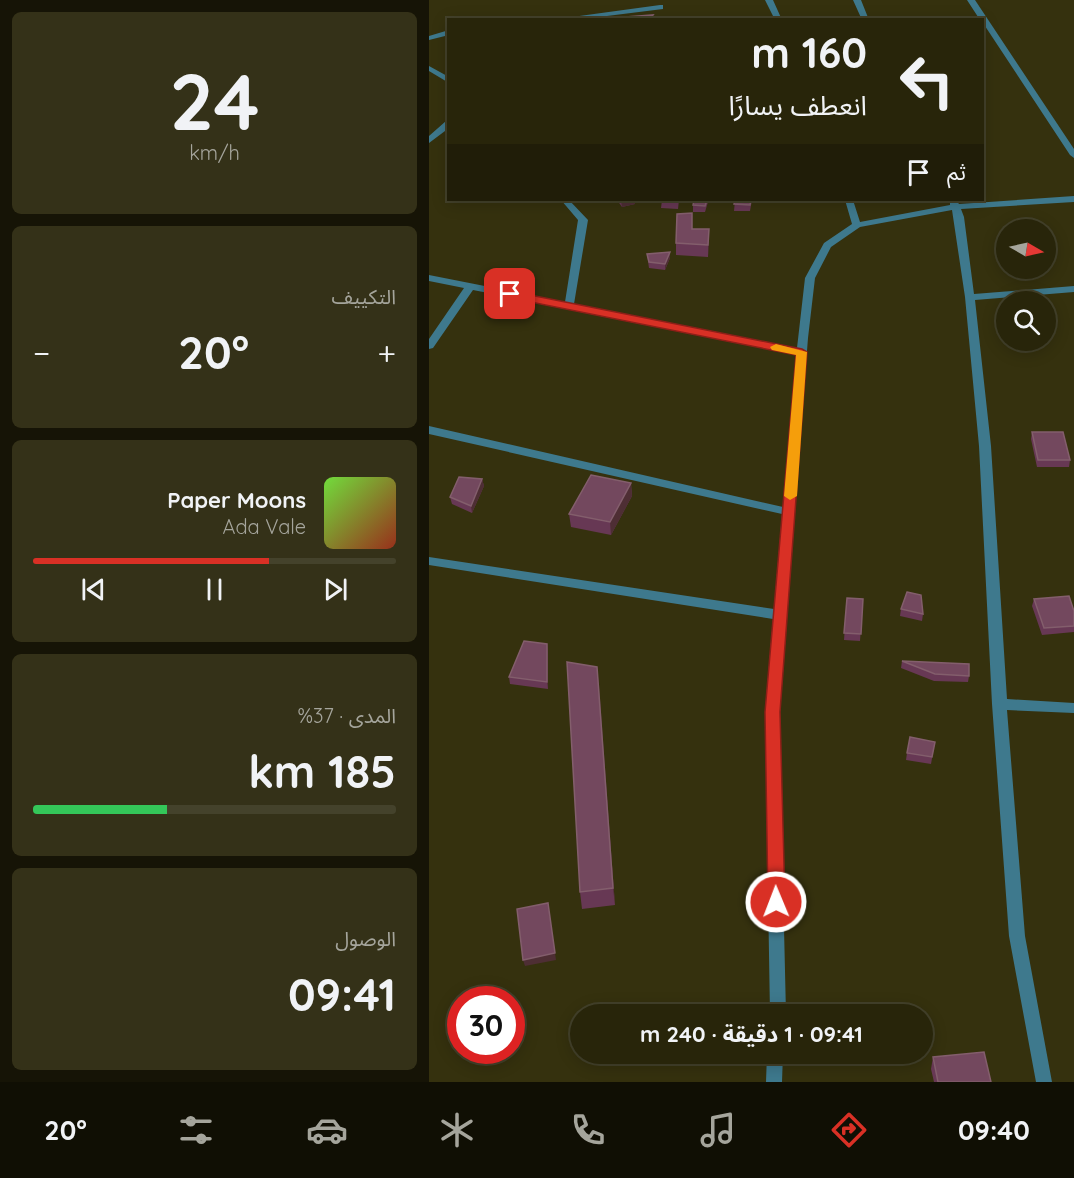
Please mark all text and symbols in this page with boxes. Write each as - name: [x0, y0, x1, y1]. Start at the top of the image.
- text: 160 m: [751, 26, 867, 79]
- icon: left: [888, 42, 966, 120]
- text: 24: [169, 52, 260, 150]
- text: انعطف يسارًا: [729, 88, 867, 122]
- text: km/h: [189, 140, 240, 165]
- icon: arrive: [902, 156, 935, 189]
- text: ثم: [947, 158, 966, 186]
- north arrow: [996, 219, 1056, 279]
- map controls: [996, 219, 1056, 351]
- pin: [484, 268, 535, 319]
- icon: arrive: [493, 277, 526, 310]
- text: التكييف: [332, 284, 396, 309]
- button: search: [996, 291, 1056, 351]
- text: 20°: [178, 324, 249, 380]
- text: −: [33, 332, 50, 373]
- text: +: [377, 332, 396, 373]
- text: Paper Moons: [167, 486, 306, 514]
- text: Ada Vale: [223, 514, 306, 539]
- icon: previous: [77, 573, 110, 606]
- icon: pause: [198, 573, 231, 606]
- icon: next: [319, 573, 352, 606]
- text: المدى · 37%: [298, 703, 396, 728]
- text: 185 km: [248, 743, 396, 799]
- position arrow: [744, 870, 808, 934]
- text: الوصول: [335, 926, 396, 951]
- text: 09:41: [288, 966, 396, 1022]
- speed limit sign: 30: [447, 986, 525, 1064]
- text: 09:41 · 1 دقيقة · 240 m: [640, 1020, 863, 1048]
- icon: filters: [175, 1109, 217, 1151]
- icon: car: [306, 1109, 348, 1151]
- icon: climate: [436, 1109, 478, 1151]
- icon: phone: [567, 1109, 609, 1151]
- icon: music: [697, 1109, 739, 1151]
- icon: directions: [828, 1109, 870, 1151]
- text: 20°: [44, 1113, 87, 1147]
- text: 09:40: [958, 1113, 1030, 1147]

